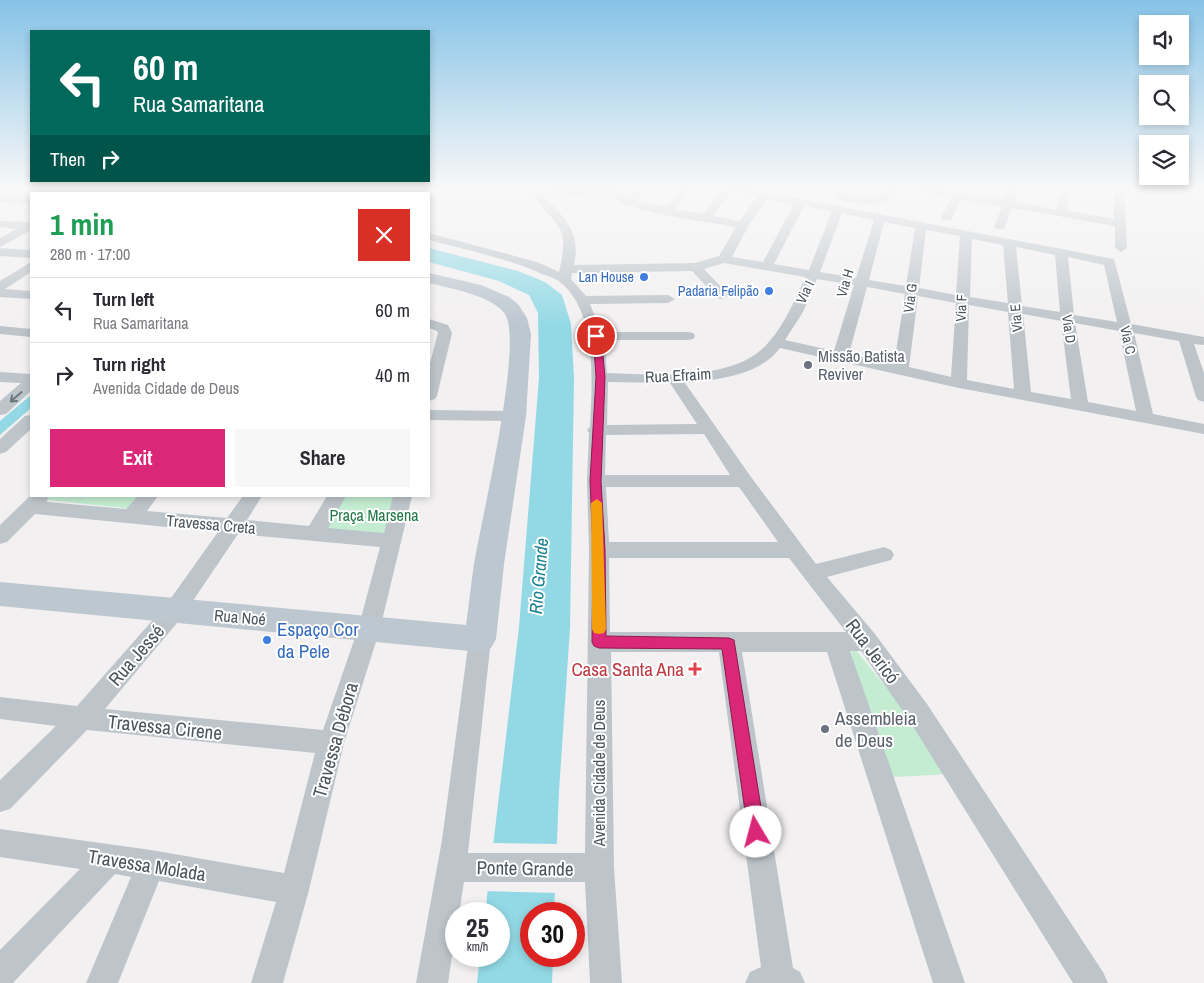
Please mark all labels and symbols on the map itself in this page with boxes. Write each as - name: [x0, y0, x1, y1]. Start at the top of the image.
- street label: Via H: [832, 267, 858, 299]
- place label: Lan House: [578, 268, 634, 286]
- marker: Lan House: [638, 271, 650, 283]
- street label: Via I: [792, 278, 818, 306]
- place label: Padaria Felipão: [678, 282, 759, 300]
- street label: Via G: [899, 282, 921, 314]
- marker: Padaria Felipão: [763, 285, 775, 297]
- street label: Via F: [952, 294, 970, 322]
- street label: Via E: [1006, 303, 1026, 333]
- street label: Via D: [1058, 314, 1080, 344]
- pin: [575, 315, 617, 357]
- street label: Via C: [1116, 324, 1140, 356]
- place label: Missão Batista Reviver: [818, 345, 905, 385]
- marker: Missão Batista Reviver: [802, 359, 814, 371]
- street label: Rua Efraim: [644, 362, 712, 388]
- one-way arrow: [9, 391, 22, 402]
- park label: Praça Marsena: [330, 504, 419, 526]
- street label: Travessa Creta: [166, 509, 257, 539]
- water label: Rio Grande: [523, 537, 554, 615]
- street label: Rua Noé: [213, 604, 267, 630]
- street label: Rua Jericó: [840, 613, 906, 689]
- place label: Espaço Cor da Pele: [277, 616, 359, 664]
- street label: Rua Jessé: [102, 619, 170, 691]
- marker: Espaço Cor da Pele: [261, 634, 273, 646]
- place label: Casa Santa Ana: [571, 656, 684, 682]
- marker: Casa Santa Ana: [688, 662, 702, 676]
- street label: Travessa Débora: [306, 679, 364, 801]
- street label: Avenida Cidade de Deus: [588, 700, 610, 847]
- place label: Assembleia de Deus: [834, 705, 917, 753]
- street label: Travessa Cirene: [107, 708, 223, 746]
- marker: Assembleia de Deus: [819, 723, 831, 735]
- position arrow: [729, 805, 781, 857]
- street label: Travessa Molada: [86, 843, 208, 887]
- street label: Ponte Grande: [476, 854, 574, 882]
- speed limit sign: 30: [520, 902, 585, 967]

